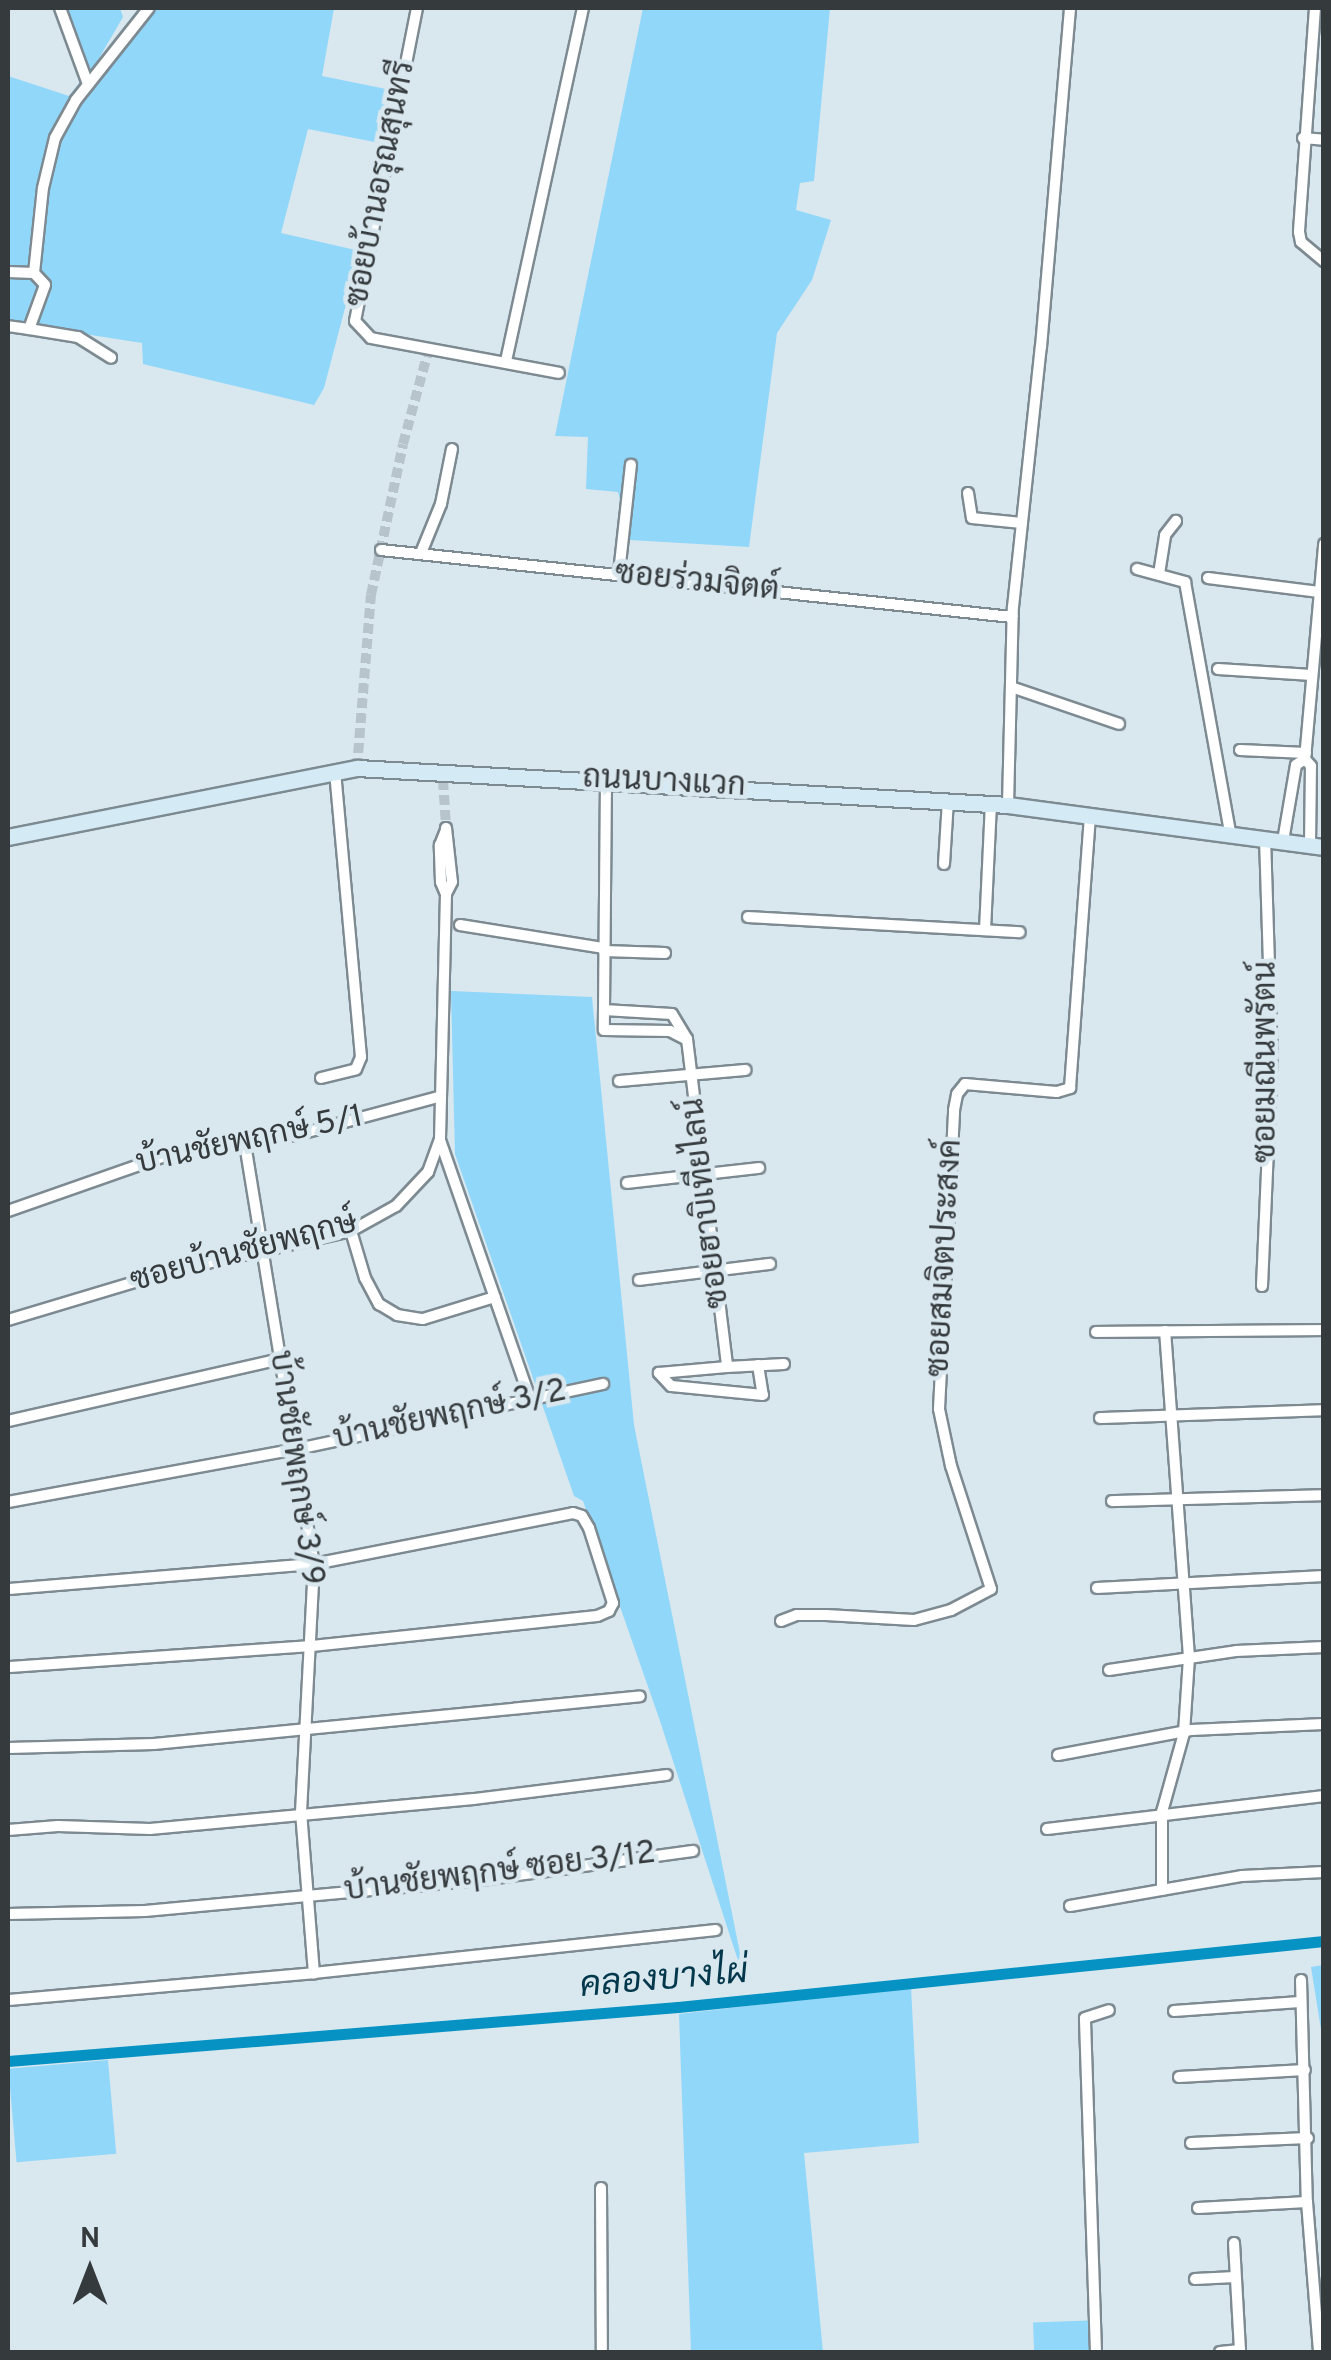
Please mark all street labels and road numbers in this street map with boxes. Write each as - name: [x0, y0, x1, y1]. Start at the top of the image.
- street label: ซอยบ้านอรุณสุนทรี: [339, 58, 425, 310]
- street label: ซอยร่วมจิตต์: [613, 555, 781, 611]
- street label: ถนนบางแวก: [581, 760, 747, 806]
- street label: ซอยมณีนพรัตน์: [1248, 961, 1286, 1163]
- street label: ซอยฮาบิเทียไลน์: [675, 1096, 739, 1310]
- street label: บ้านชัยพฤกษ์ 5/1: [133, 1098, 367, 1184]
- street label: ซอยสมจิตประสงค์: [921, 1138, 971, 1378]
- street label: ซอยบ้านชัยพฤกษ์: [127, 1204, 361, 1302]
- street label: บ้านชัยพฤกษ์ 3/9: [260, 1348, 330, 1588]
- street label: บ้านชัยพฤกษ์ 3/2: [330, 1373, 570, 1459]
- street label: บ้านชัยพฤกษ์ ซอย 3/12: [342, 1835, 658, 1911]

